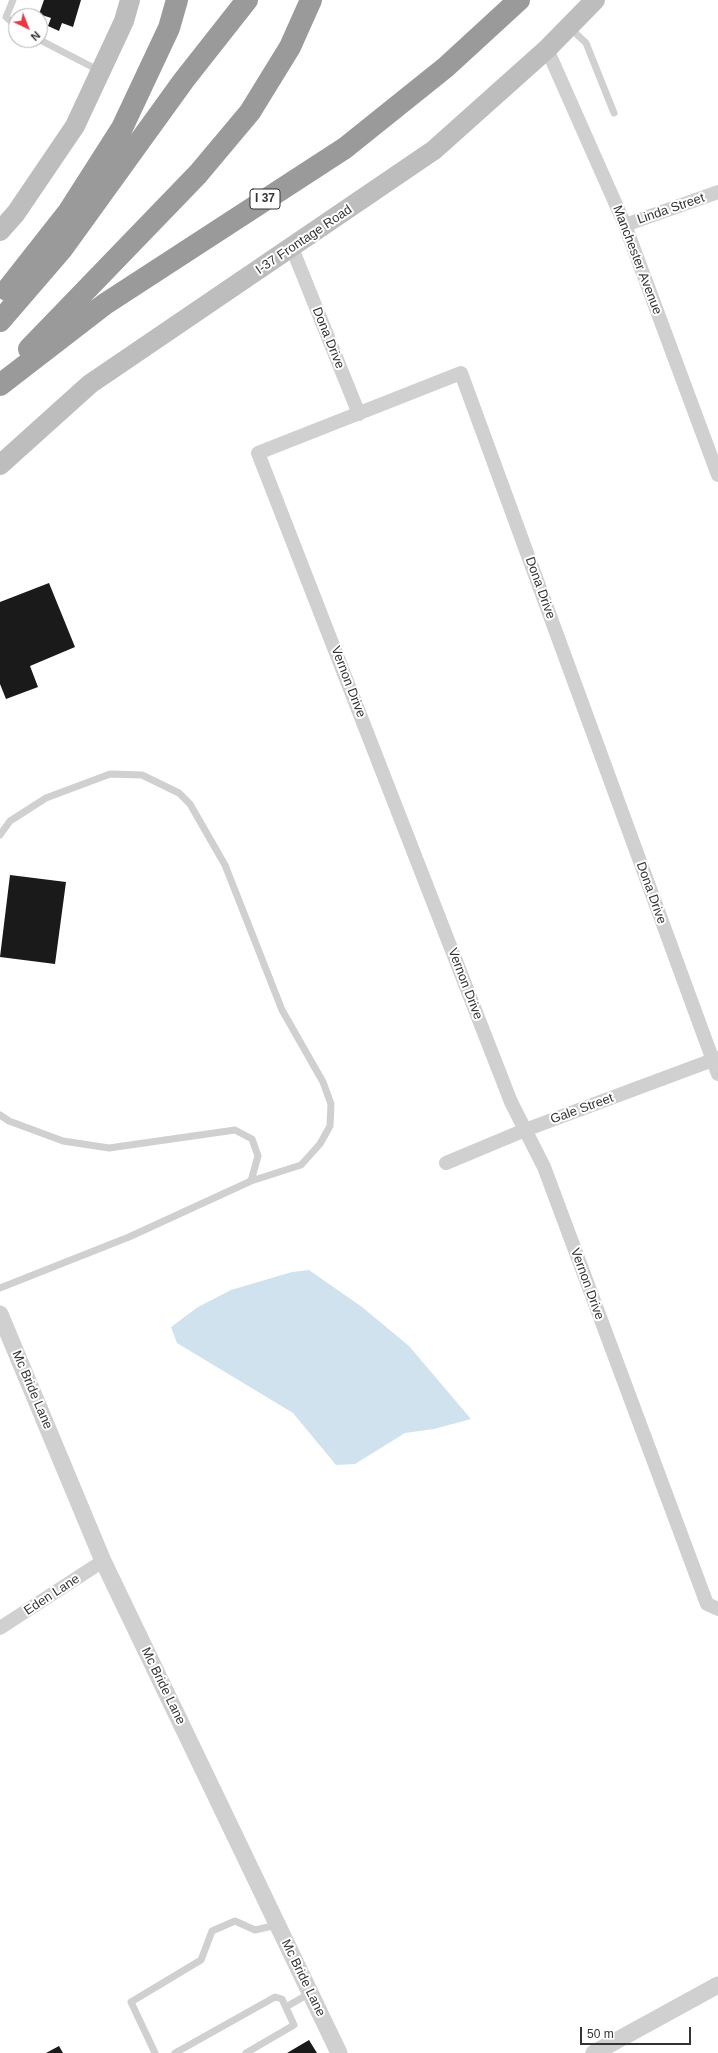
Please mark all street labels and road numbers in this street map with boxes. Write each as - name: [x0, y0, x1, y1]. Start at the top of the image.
- road number: I 37: [250, 189, 280, 209]
- street label: Linda Street: [635, 190, 707, 228]
- street label: I-37 Frontage Road: [253, 202, 355, 278]
- street label: Manchester Avenue: [609, 203, 665, 317]
- street label: Dona Drive: [309, 305, 347, 371]
- street label: Dona Drive: [522, 555, 558, 621]
- street label: Vernon Drive: [327, 644, 369, 720]
- street label: Dona Drive: [633, 860, 669, 926]
- street label: Vernon Drive: [444, 946, 486, 1022]
- street label: Gale Street: [548, 1090, 616, 1128]
- street label: Vernon Drive: [567, 1246, 607, 1322]
- street label: Mc Bride Lane: [8, 1348, 56, 1432]
- street label: Eden Lane: [21, 1571, 83, 1619]
- street label: Mc Bride Lane: [138, 1645, 188, 1727]
- street label: Mc Bride Lane: [278, 1937, 328, 2019]

